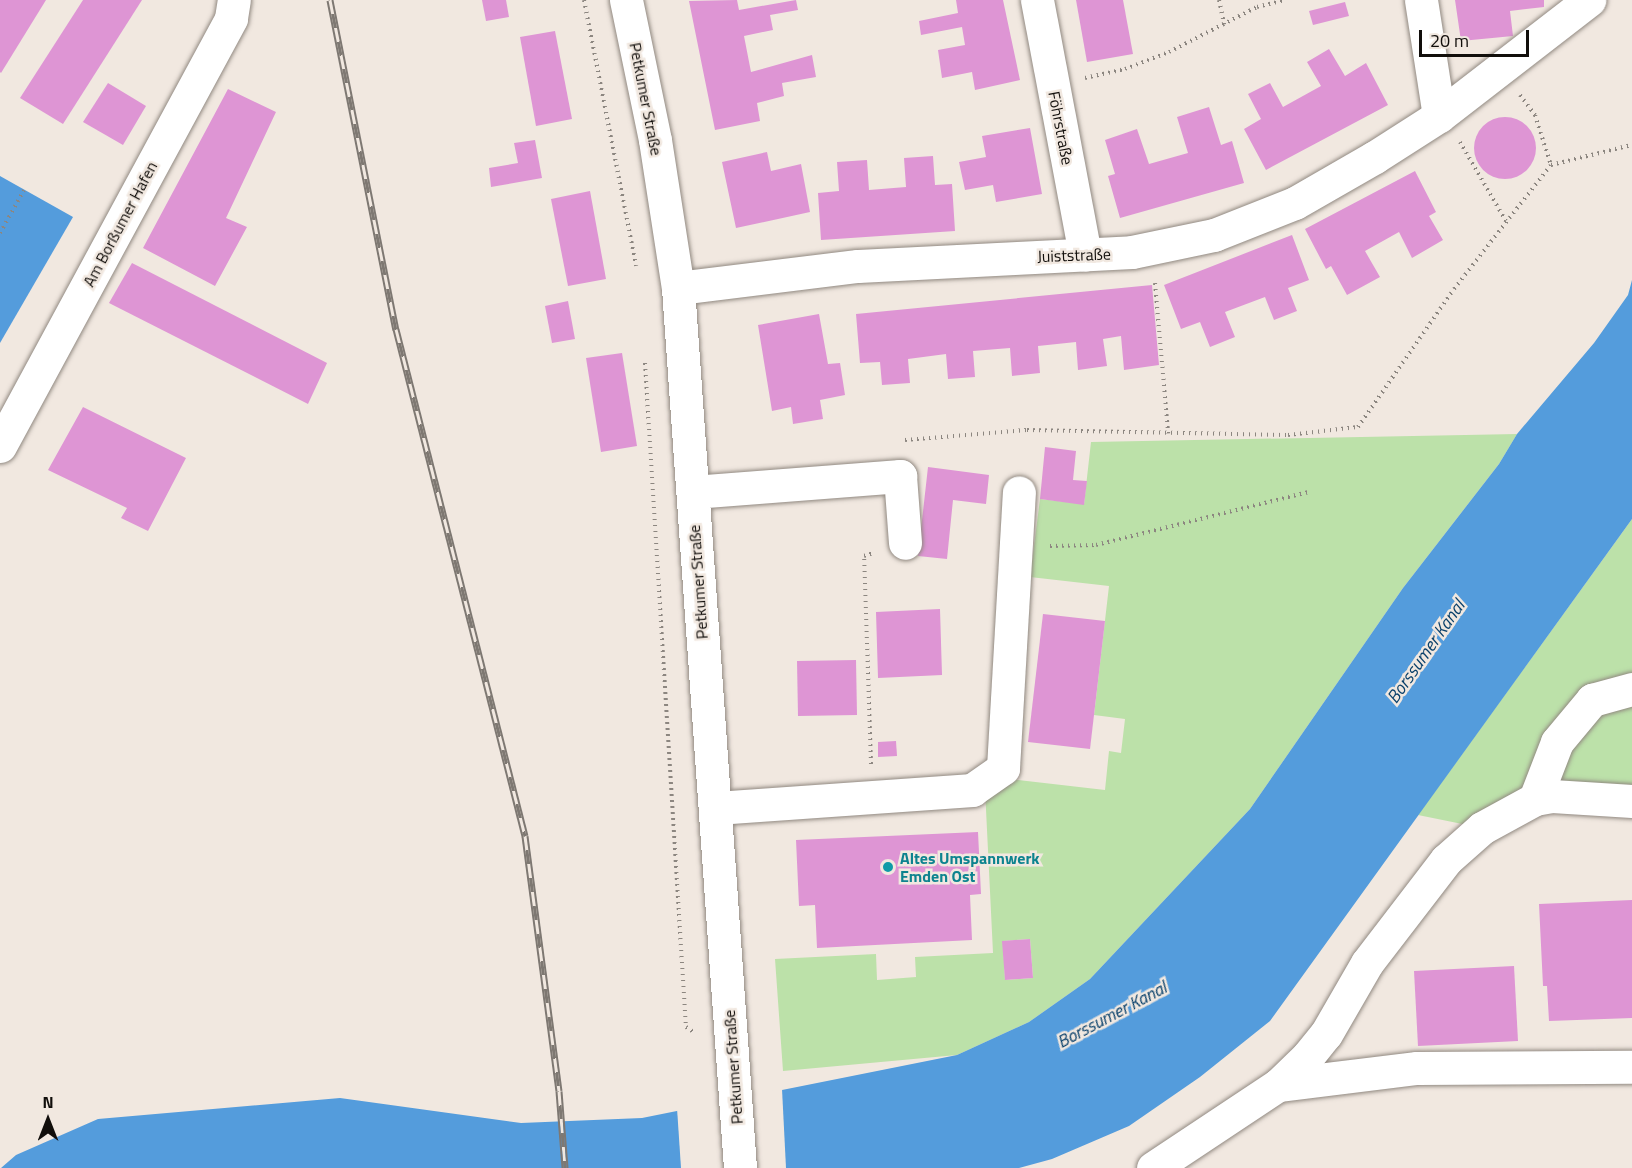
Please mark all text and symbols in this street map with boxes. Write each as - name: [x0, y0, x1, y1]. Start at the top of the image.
- scale bar: [1422, 18, 1532, 56]
- text: 20 m: [1430, 27, 1469, 54]
- street label: Petkumer Straße: [626, 41, 666, 157]
- street label: Föhrstraße: [1044, 90, 1078, 166]
- street label: Am Borßumer Hafen: [79, 158, 161, 290]
- street label: Juiststraße: [1037, 244, 1111, 266]
- street label: Petkumer Straße: [684, 524, 712, 640]
- water label: Borssumer Kanal: [1382, 596, 1470, 708]
- place label: Altes Umspannwerk Emden Ost: [900, 848, 1040, 886]
- marker: Altes Umspannwerk Emden Ost: [881, 860, 895, 874]
- water label: Borssumer Kanal: [1053, 977, 1171, 1053]
- street label: Petkumer Straße: [719, 1009, 747, 1125]
- north arrow: [18, 1090, 78, 1150]
- text: N: [42, 1090, 54, 1114]

